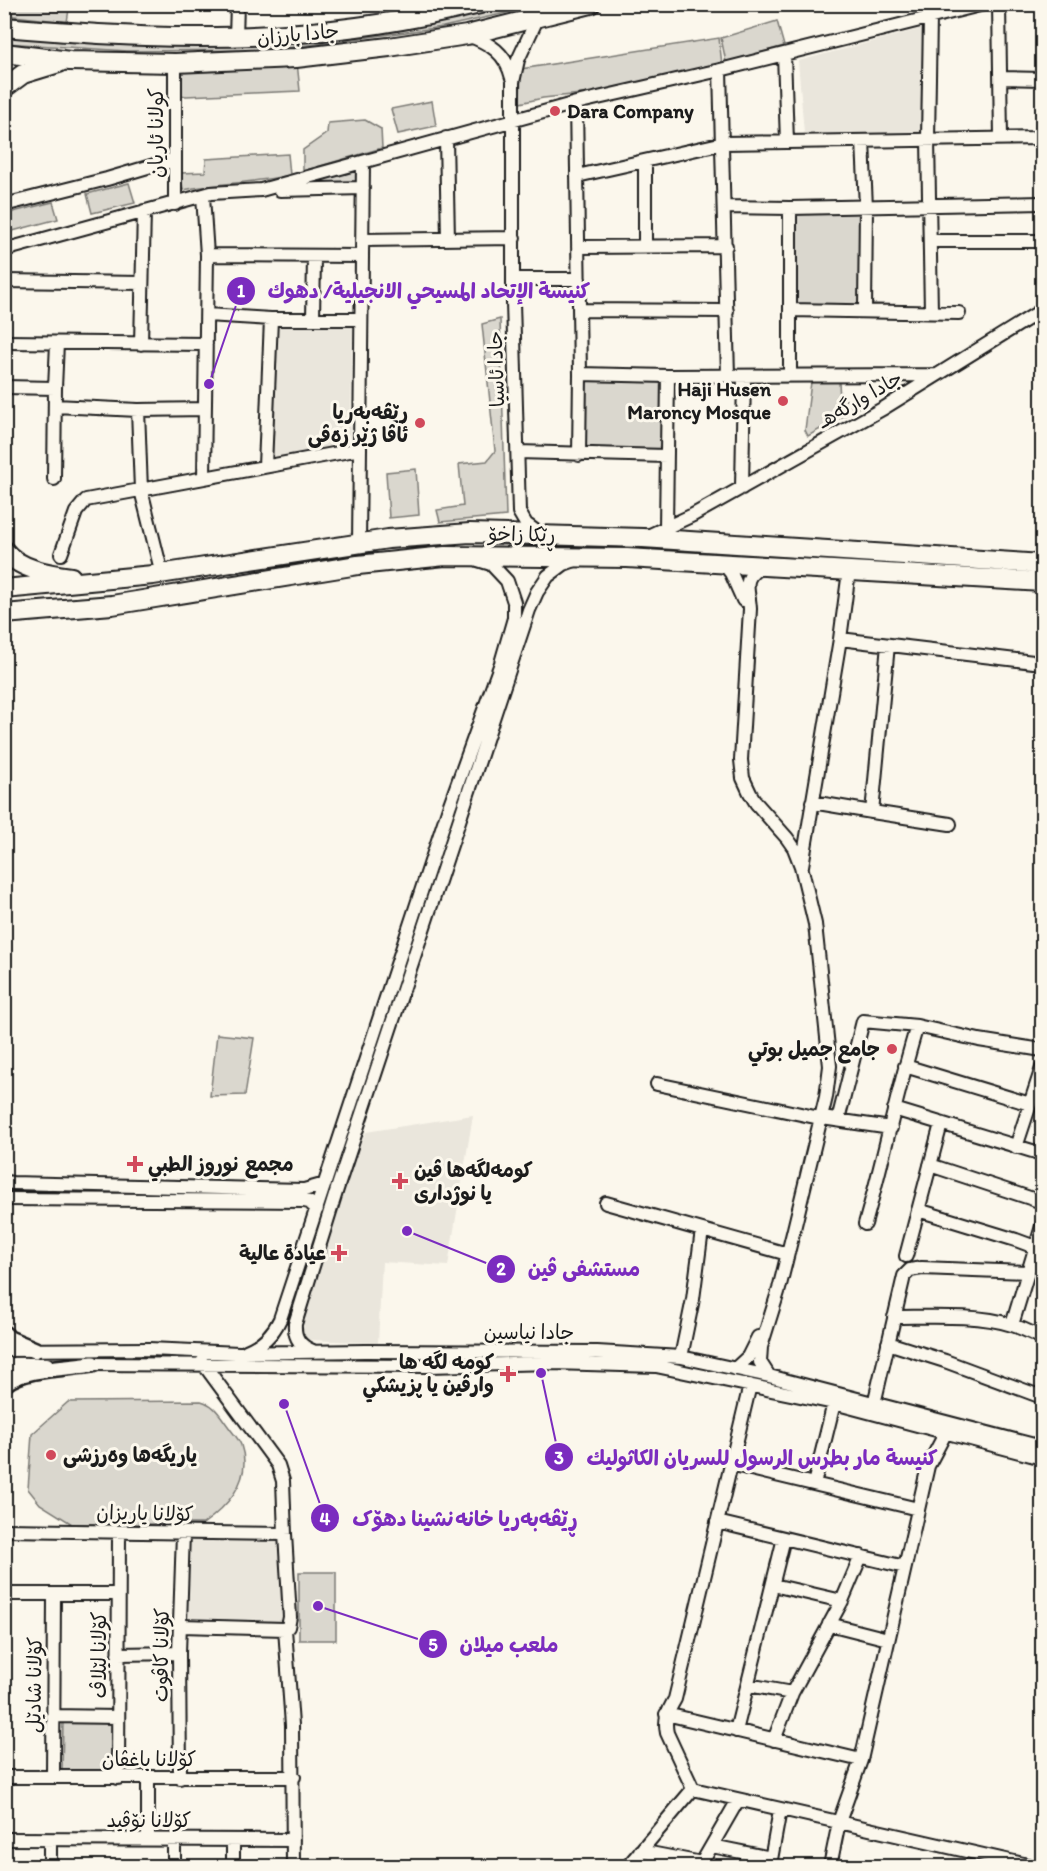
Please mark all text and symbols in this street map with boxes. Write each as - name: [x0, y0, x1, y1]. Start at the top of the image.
- street label: جادا بارزان: [256, 18, 340, 50]
- street label: كولانا ئاريان: [144, 88, 169, 178]
- place label: Dara Company: [567, 99, 694, 124]
- marker: Dara Company: [548, 104, 562, 118]
- callout: كنيسة الإتحاد المسيحي الانجيلية/ دهوك: [226, 272, 602, 311]
- text: كنيسة الإتحاد المسيحي الانجيلية/ دهوك: [268, 278, 591, 310]
- text: 1: [237, 280, 246, 302]
- street label: جادا ئاسيا: [483, 330, 509, 408]
- street label: جادا وارگه‌هـ: [813, 365, 906, 433]
- place label: Haji Husen Maroncy Mosque: [627, 377, 772, 425]
- marker: Haji Husen Maroncy Mosque: [776, 394, 790, 408]
- place label: رێڤەبەریا ئاڤا ژێر زەڤی: [308, 400, 408, 448]
- marker: رێڤەبەریا ئاڤا ژێر زەڤی: [413, 416, 427, 430]
- street label: ڕێکا زاخۆ: [486, 521, 556, 552]
- place label: جامع جميل بوتي: [748, 1037, 880, 1067]
- marker: جامع جميل بوتي: [885, 1042, 899, 1056]
- place label: مجمع نوروز الطبي: [148, 1152, 294, 1182]
- marker: مجمع نوروز الطبي: [126, 1155, 144, 1173]
- place label: کومەلگەها ڤین یا نوژداری: [414, 1158, 533, 1206]
- marker: کومەلگەها ڤین یا نوژداری: [391, 1172, 409, 1190]
- place label: عيادة عالية: [239, 1241, 326, 1265]
- marker: عيادة عالية: [330, 1244, 348, 1262]
- callout: مستشفى ڤين: [486, 1249, 652, 1288]
- text: مستشفى ڤين: [528, 1256, 640, 1282]
- text: 2: [496, 1258, 506, 1280]
- street label: جادا نیاسین: [484, 1320, 574, 1344]
- place label: كومه لگه ها وارڤين يا پزيشكي: [363, 1350, 494, 1403]
- marker: كومه لگه ها وارڤين يا پزيشكي: [499, 1365, 517, 1383]
- callout: كنيسة مار بطرس الرسول للسريان الكاثوليك: [544, 1438, 949, 1477]
- place label: ياريگەها وەرزشی: [63, 1443, 197, 1468]
- text: كنيسة مار بطرس الرسول للسريان الكاثوليك: [587, 1445, 938, 1472]
- text: 3: [554, 1447, 564, 1469]
- marker: ياريگەها وەرزشی: [44, 1448, 58, 1462]
- callout: ڕێڤه‌به‌ریا خانەنشينا دهۆک: [310, 1499, 590, 1538]
- street label: کۆلانا یاریزان: [96, 1500, 194, 1526]
- text: ڕێڤه‌به‌ریا خانەنشينا دهۆک: [352, 1506, 578, 1537]
- text: 4: [320, 1508, 331, 1530]
- street label: کۆلانا کاڤوت: [148, 1608, 174, 1702]
- street label: کۆلانا لێلاڤ: [87, 1612, 111, 1699]
- callout: ملعب ميلان: [418, 1625, 571, 1664]
- text: ملعب ميلان: [459, 1632, 559, 1658]
- text: 5: [428, 1634, 438, 1656]
- street label: کۆلانا شادێل: [21, 1637, 47, 1733]
- street label: کۆلانا باغڤان: [102, 1747, 196, 1771]
- street label: کۆلانا نۆڤید: [107, 1808, 191, 1832]

